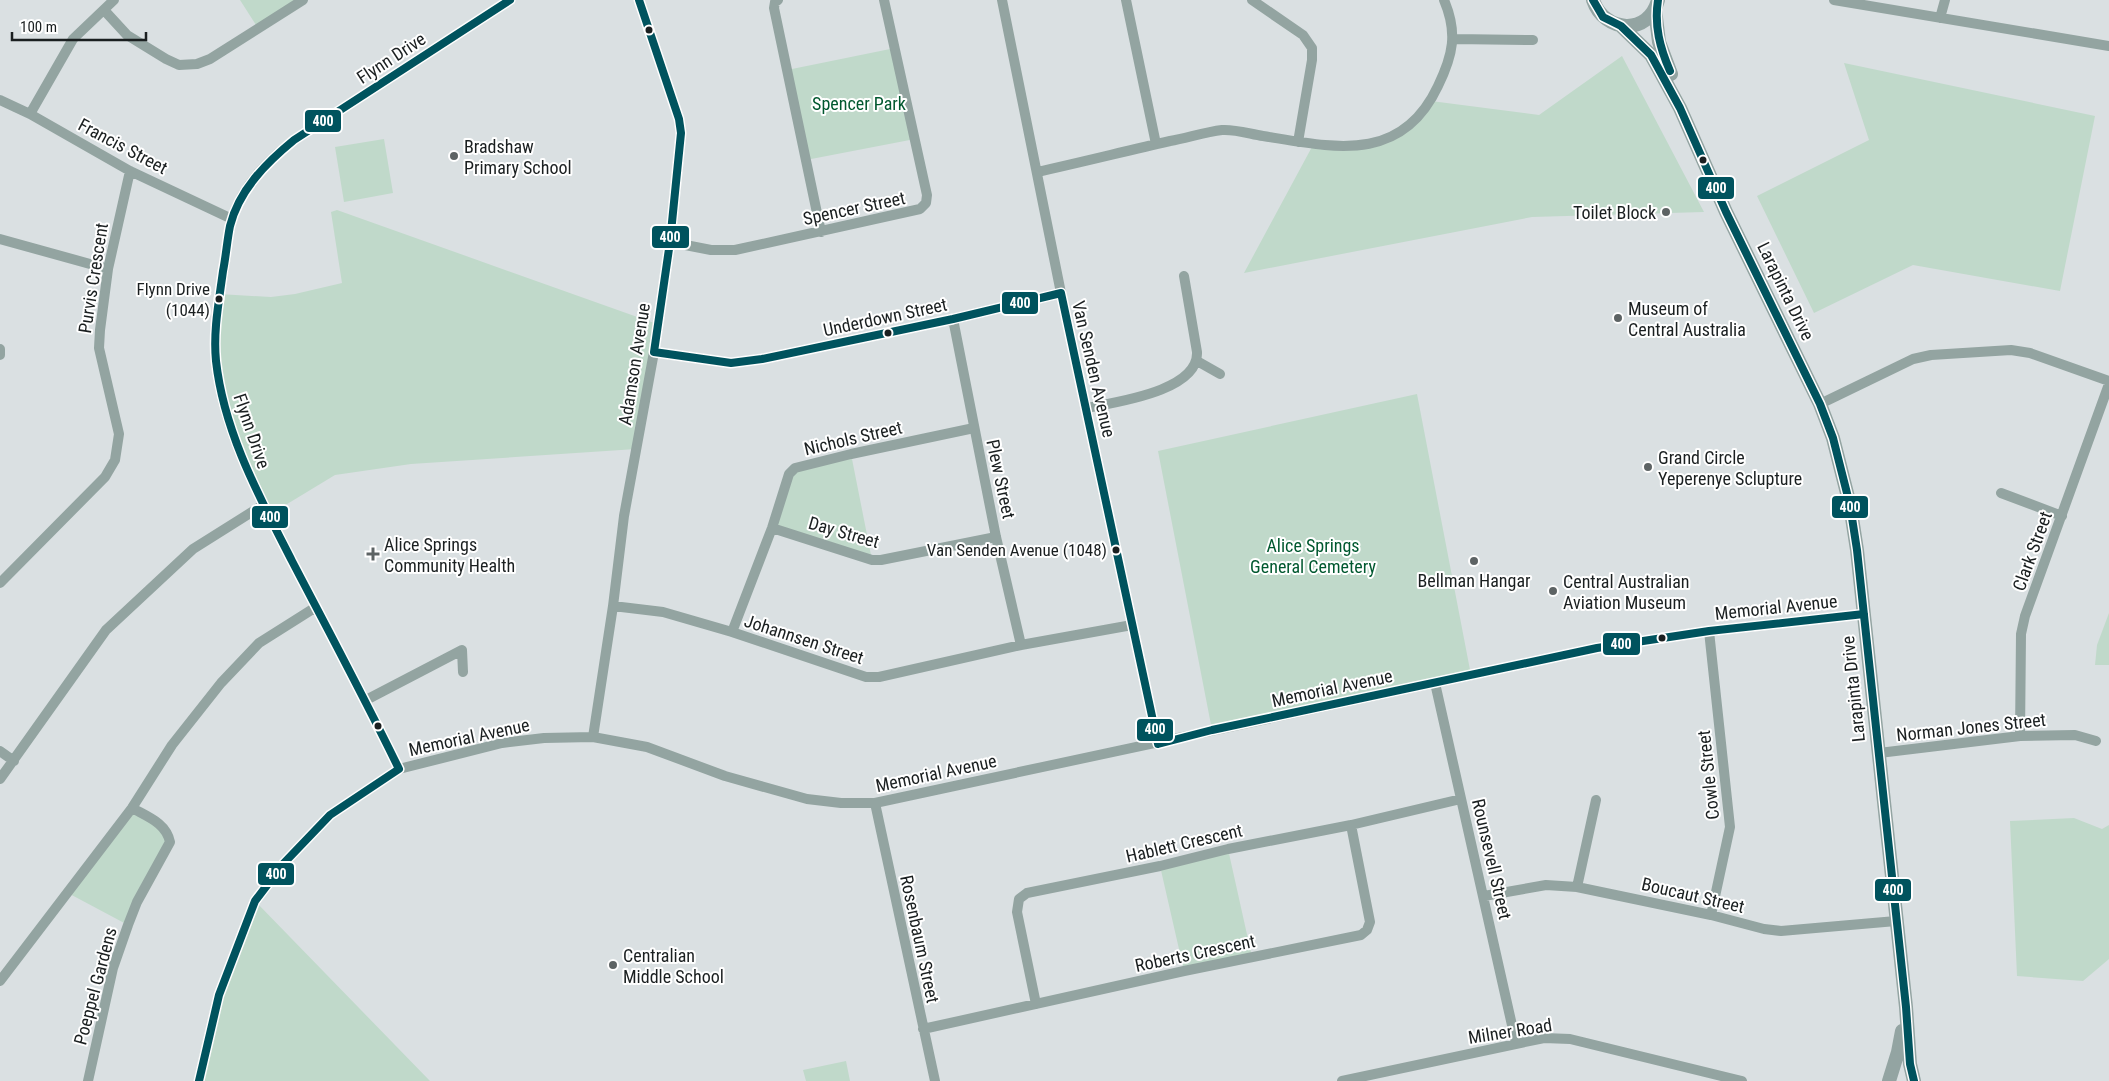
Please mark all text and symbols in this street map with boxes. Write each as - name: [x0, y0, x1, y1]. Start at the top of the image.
- scale bar: [12, 10, 146, 42]
- text: 100 m: [20, 18, 57, 36]
- unlabelled marker: [644, 25, 654, 35]
- street label: Flynn Drive: [353, 28, 429, 88]
- park label: Spencer Park: [812, 93, 906, 114]
- line badge: 400: [304, 109, 342, 133]
- text: 400: [312, 113, 334, 129]
- street label: Francis Street: [75, 114, 171, 178]
- place label: Bradshaw Primary School: [464, 136, 572, 178]
- marker: Bradshaw Primary School: [448, 150, 460, 162]
- unlabelled marker: [1698, 155, 1708, 165]
- line badge: 400: [1697, 176, 1735, 200]
- text: 400: [1705, 180, 1727, 196]
- street label: Spencer Street: [801, 187, 907, 229]
- place label: Toilet Block: [1573, 202, 1656, 223]
- marker: Toilet Block: [1660, 206, 1672, 218]
- street label: Purvis Crescent: [74, 221, 112, 335]
- line badge: 400: [651, 225, 690, 249]
- text: 400: [659, 229, 681, 245]
- street label: Larapinta Drive: [1753, 238, 1819, 344]
- place label: Flynn Drive (1044): [137, 279, 210, 320]
- line badge: 400: [1001, 291, 1039, 315]
- marker: Flynn Drive (1044): [214, 294, 224, 304]
- street label: Underdown Street: [821, 294, 949, 340]
- text: 400: [1009, 295, 1031, 311]
- place label: Museum of Central Australia: [1628, 298, 1746, 340]
- street label: Van Senden Avenue: [1068, 299, 1120, 439]
- street label: Adamson Avenue: [614, 301, 654, 427]
- marker: Museum of Central Australia: [1612, 312, 1624, 324]
- unlabelled marker: [883, 328, 893, 338]
- street label: Flynn Drive: [229, 391, 275, 471]
- street label: Nichols Street: [802, 417, 904, 459]
- street label: Plew Street: [982, 437, 1020, 521]
- place label: Grand Circle Yeperenye Sclupture: [1658, 447, 1802, 489]
- marker: Grand Circle Yeperenye Sclupture: [1642, 461, 1654, 473]
- line badge: 400: [1831, 495, 1869, 519]
- text: 400: [1839, 499, 1861, 515]
- line badge: 400: [251, 505, 289, 529]
- street label: Clark Street: [2008, 508, 2056, 594]
- text: 400: [259, 509, 281, 525]
- street label: Day Street: [806, 512, 882, 552]
- place label: Alice Springs Community Health: [384, 534, 515, 576]
- park label: Alice Springs General Cemetery: [1250, 535, 1376, 577]
- place label: Van Senden Avenue (1048): [927, 540, 1107, 560]
- marker: Van Senden Avenue (1048): [1111, 545, 1121, 555]
- marker: Alice Springs Community Health: [366, 547, 380, 561]
- marker: Bellman Hangar: [1468, 555, 1480, 567]
- place label: Bellman Hangar: [1417, 570, 1531, 591]
- place label: Central Australian Aviation Museum: [1563, 571, 1690, 613]
- marker: Central Australian Aviation Museum: [1547, 585, 1559, 597]
- street label: Memorial Avenue: [1714, 590, 1838, 624]
- street label: Johannsen Street: [742, 610, 866, 668]
- line badge: 400: [1602, 632, 1641, 656]
- unlabelled marker: [1657, 633, 1667, 643]
- street label: Larapinta Drive: [1837, 635, 1869, 743]
- text: 400: [1610, 636, 1632, 652]
- street label: Memorial Avenue: [1270, 665, 1394, 711]
- street label: Norman Jones Street: [1895, 709, 2047, 745]
- street label: Memorial Avenue: [407, 714, 531, 760]
- line badge: 400: [1136, 718, 1174, 742]
- unlabelled marker: [373, 721, 383, 731]
- text: 400: [1144, 721, 1166, 737]
- street label: Cowle Street: [1693, 729, 1723, 821]
- street label: Memorial Avenue: [874, 750, 998, 796]
- street label: Rounsevell Street: [1468, 797, 1516, 921]
- street label: Hablett Crescent: [1124, 819, 1244, 867]
- line badge: 400: [257, 862, 295, 886]
- text: 400: [265, 866, 287, 882]
- street label: Rosenbaum Street: [896, 873, 944, 1005]
- street label: Boucaut Street: [1640, 873, 1746, 917]
- line badge: 400: [1874, 878, 1912, 902]
- text: 400: [1882, 882, 1904, 898]
- street label: Poeppel Gardens: [69, 925, 121, 1047]
- street label: Roberts Crescent: [1133, 930, 1257, 976]
- place label: Centralian Middle School: [623, 945, 724, 987]
- marker: Centralian Middle School: [607, 959, 619, 971]
- street label: Milner Road: [1466, 1014, 1554, 1048]

